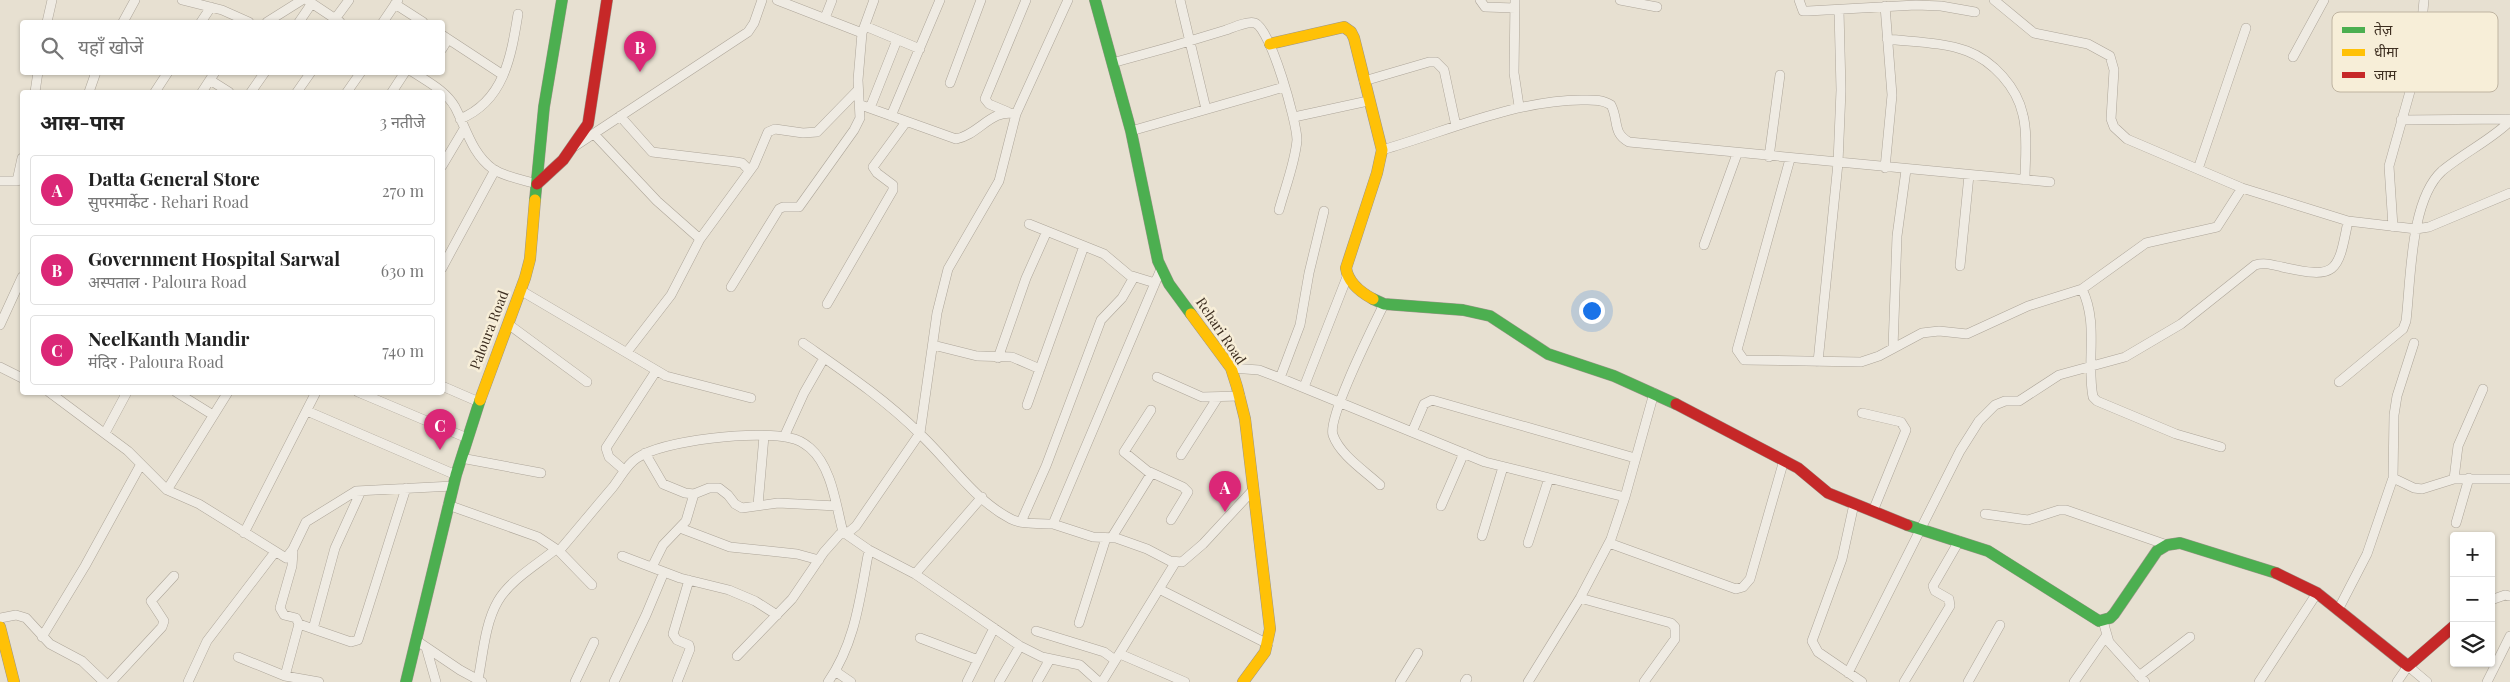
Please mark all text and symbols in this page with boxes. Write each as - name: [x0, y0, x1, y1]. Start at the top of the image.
- legend: [2332, 12, 2498, 92]
- search box: [20, 20, 445, 75]
- text: तेज़: [2374, 20, 2393, 39]
- pin: B: [624, 31, 656, 72]
- text: यहाँ खोजें: [78, 33, 143, 59]
- icon: search: [38, 34, 66, 62]
- text: धीमा: [2374, 42, 2399, 61]
- text: जाम: [2374, 65, 2397, 84]
- text: आस-पास: [40, 107, 124, 135]
- text: 3 नतीजे: [380, 111, 425, 132]
- text: Datta General Store: [88, 165, 260, 191]
- text: A: [52, 180, 62, 201]
- text: 270 m: [382, 180, 424, 201]
- text: सुपरमार्केट · Rehari Road: [88, 191, 249, 212]
- text: Government Hospital Sarwal: [88, 245, 340, 271]
- text: B: [52, 260, 62, 281]
- text: 630 m: [381, 260, 424, 281]
- text: अस्पताल · Paloura Road: [88, 271, 247, 292]
- street label: Paloura Road: [465, 288, 512, 372]
- street label: Rehari Road: [1192, 293, 1251, 368]
- your location: [1579, 298, 1605, 324]
- text: NeelKanth Mandir: [88, 325, 249, 351]
- text: C: [51, 340, 63, 361]
- text: 740 m: [382, 340, 424, 361]
- text: मंदिर · Paloura Road: [88, 351, 224, 372]
- pin: C: [424, 409, 456, 450]
- pin: A: [1209, 471, 1241, 512]
- map controls: [2450, 532, 2495, 667]
- button: +: [2450, 532, 2495, 577]
- button: −: [2450, 577, 2495, 622]
- button: layers: [2450, 622, 2495, 667]

